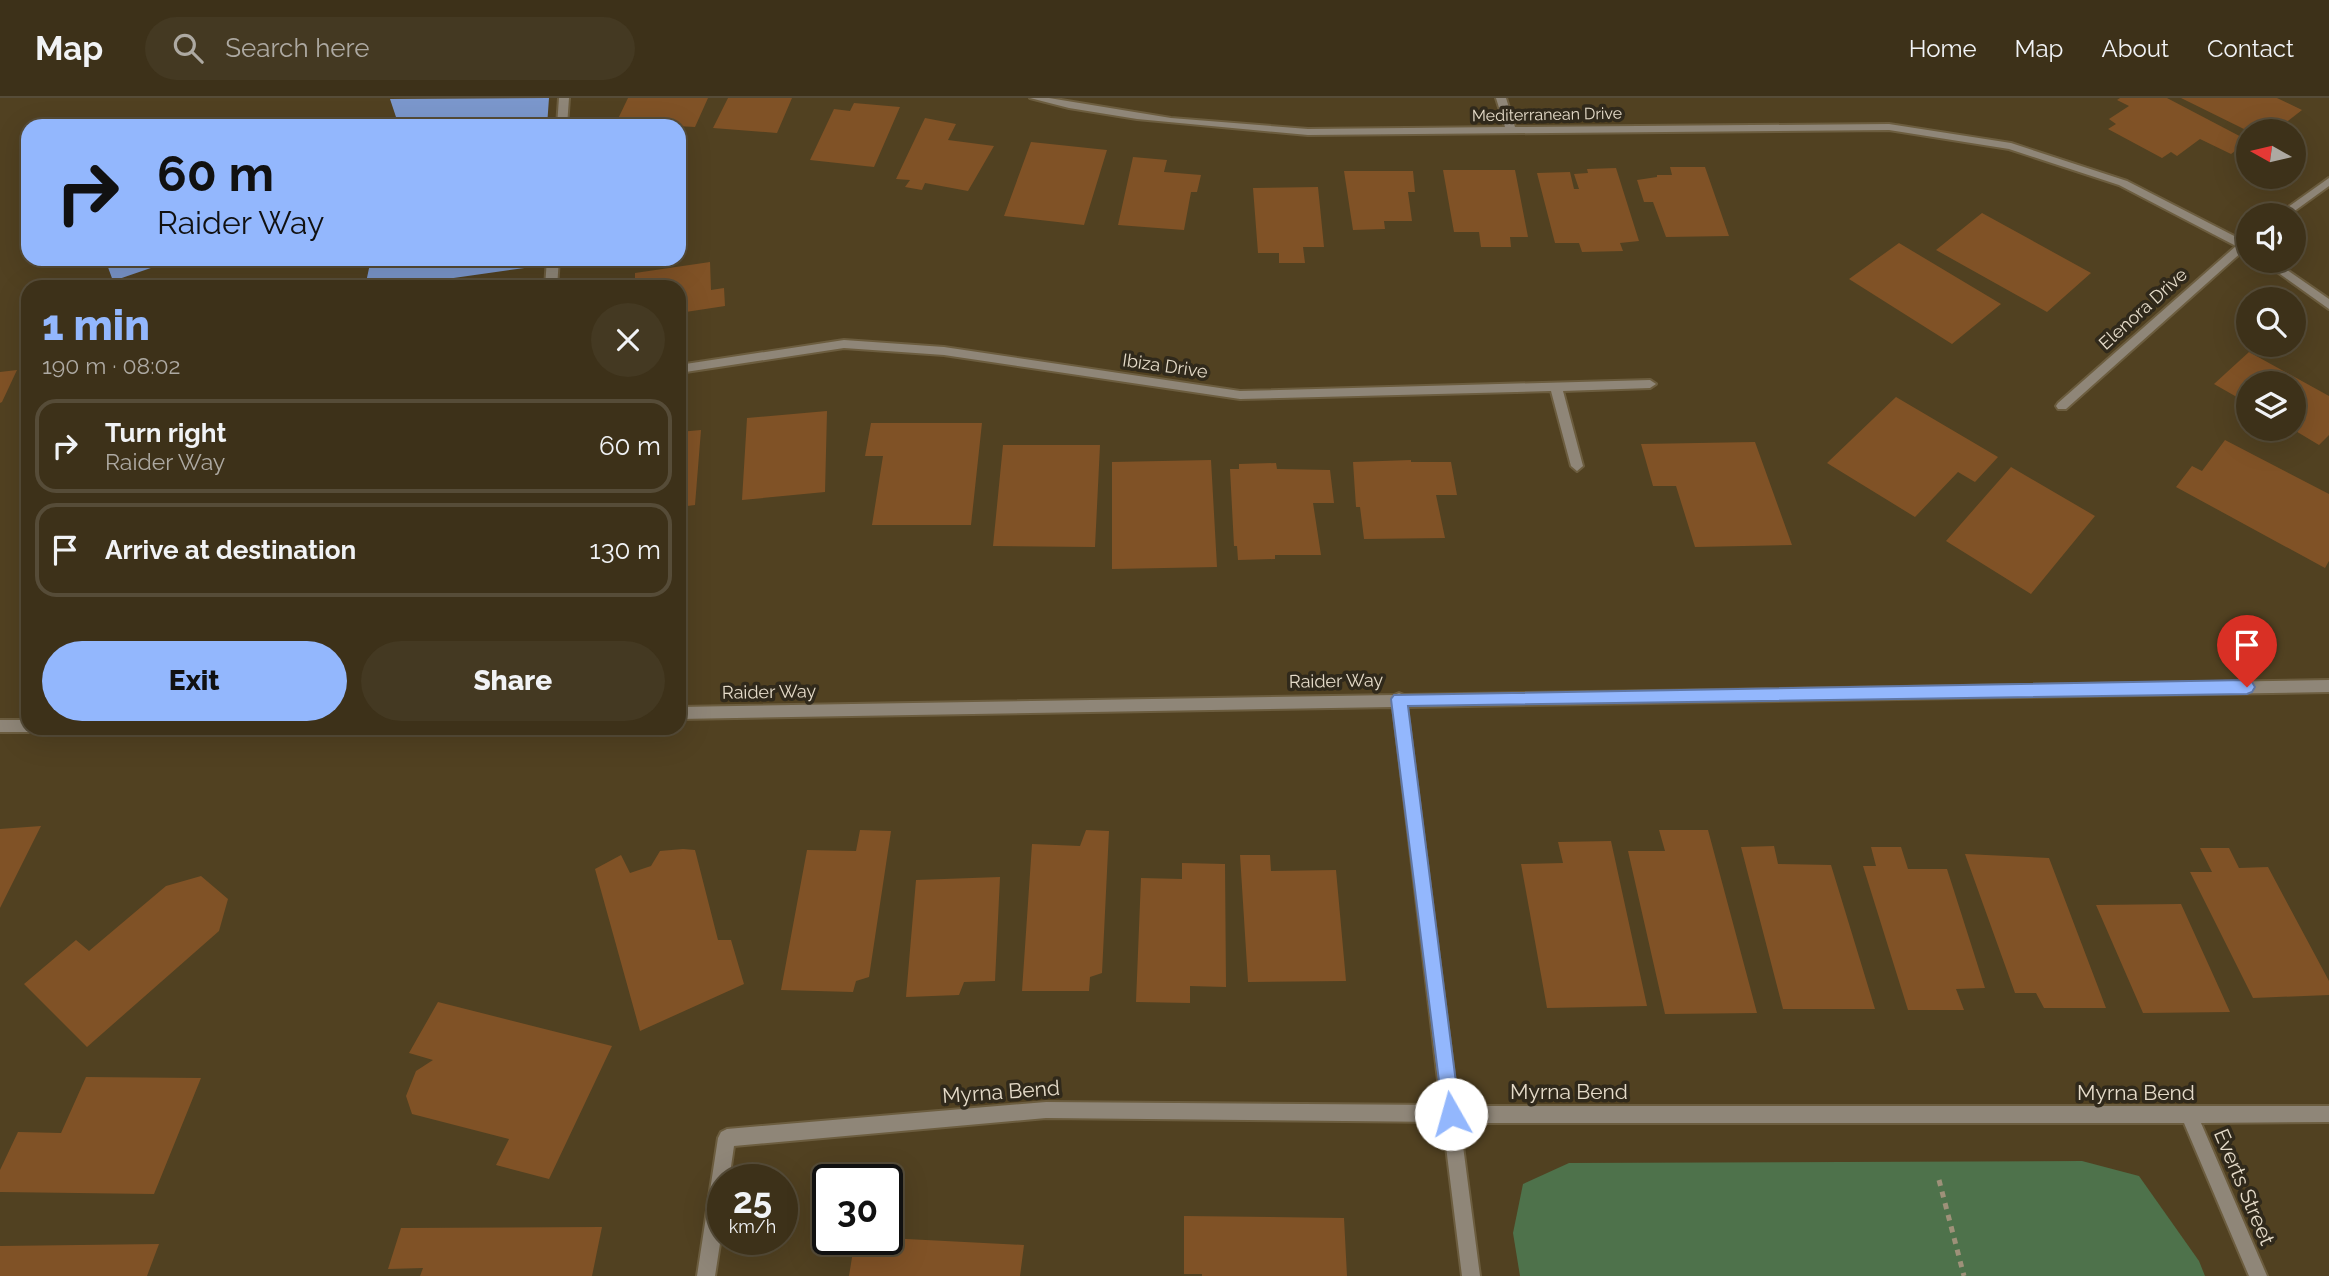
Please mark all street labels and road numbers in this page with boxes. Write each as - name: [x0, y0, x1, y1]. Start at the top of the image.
- street label: Mediterranean Drive: [1472, 104, 1622, 125]
- street label: Elenora Drive: [2094, 263, 2191, 354]
- street label: Ibiza Drive: [1121, 349, 1209, 382]
- street label: Raider Way: [1289, 669, 1383, 692]
- street label: Raider Way: [722, 680, 816, 703]
- street label: Myrna Bend: [941, 1075, 1061, 1108]
- street label: Myrna Bend: [1510, 1079, 1628, 1104]
- street label: Myrna Bend: [2077, 1080, 2195, 1105]
- street label: Everts Street: [2209, 1125, 2280, 1249]

